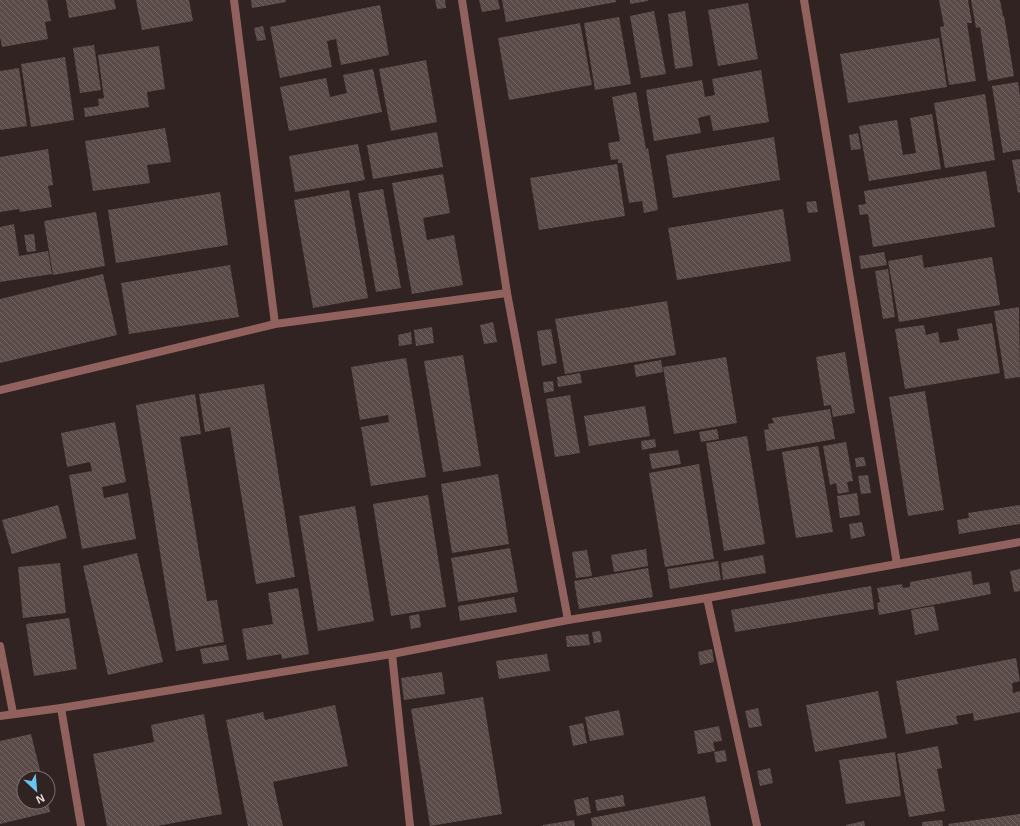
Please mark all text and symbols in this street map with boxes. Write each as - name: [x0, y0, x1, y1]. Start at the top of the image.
- north arrow: [16, 770, 56, 810]
- text: N: [34, 792, 47, 806]

